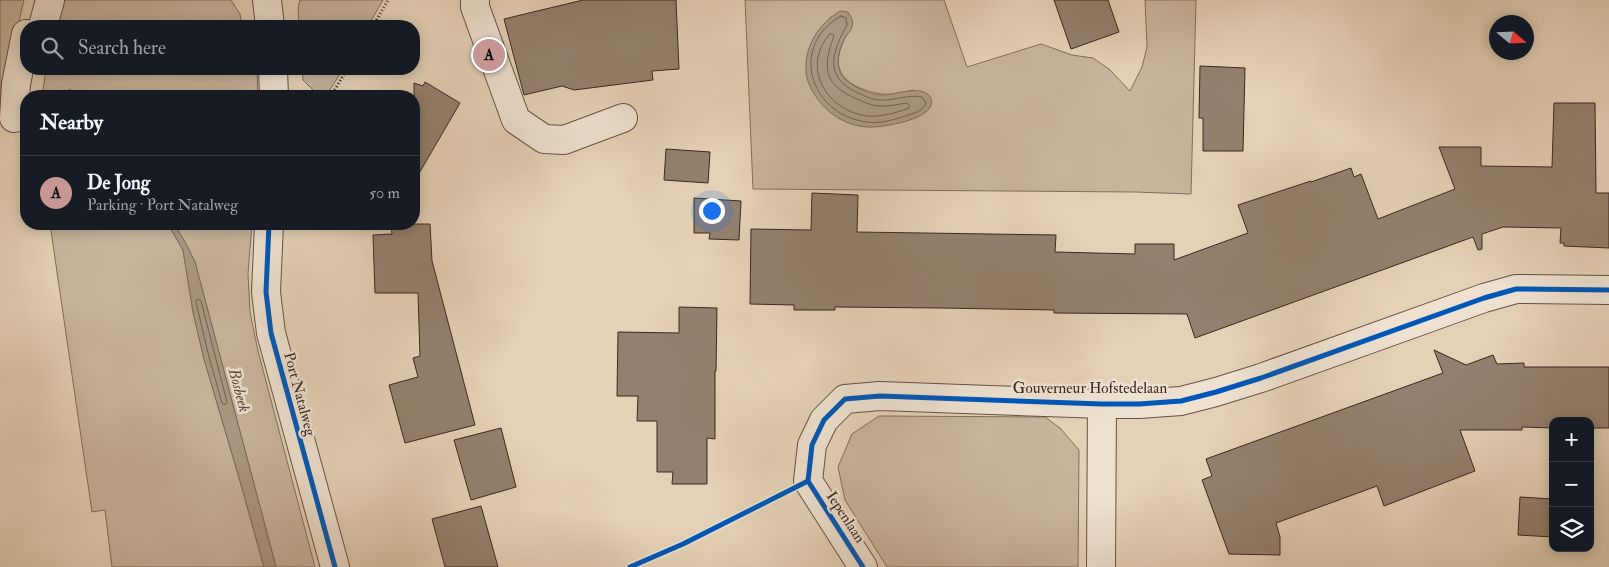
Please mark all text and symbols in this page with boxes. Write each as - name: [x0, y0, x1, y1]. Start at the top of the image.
- north arrow: [1489, 15, 1534, 60]
- search box: [20, 20, 420, 75]
- icon: search: [38, 34, 66, 62]
- text: Search here: [78, 36, 166, 60]
- pin: A: [473, 36, 505, 74]
- text: Nearby: [40, 109, 103, 136]
- text: De Jong: [87, 171, 150, 195]
- text: A: [51, 183, 61, 203]
- text: 50 m: [369, 183, 400, 203]
- text: Parking · Port Natalweg: [87, 195, 238, 215]
- your location: [699, 198, 725, 224]
- street label: Port Natalweg: [279, 350, 320, 439]
- water label: Bosbeek: [223, 365, 255, 415]
- street label: Gouverneur Hofstedelaan: [1013, 379, 1167, 398]
- map controls: [1549, 417, 1594, 552]
- button: +: [1549, 417, 1594, 462]
- button: −: [1549, 462, 1594, 507]
- street label: Iepenlaan: [821, 488, 869, 547]
- button: layers: [1549, 507, 1594, 552]

